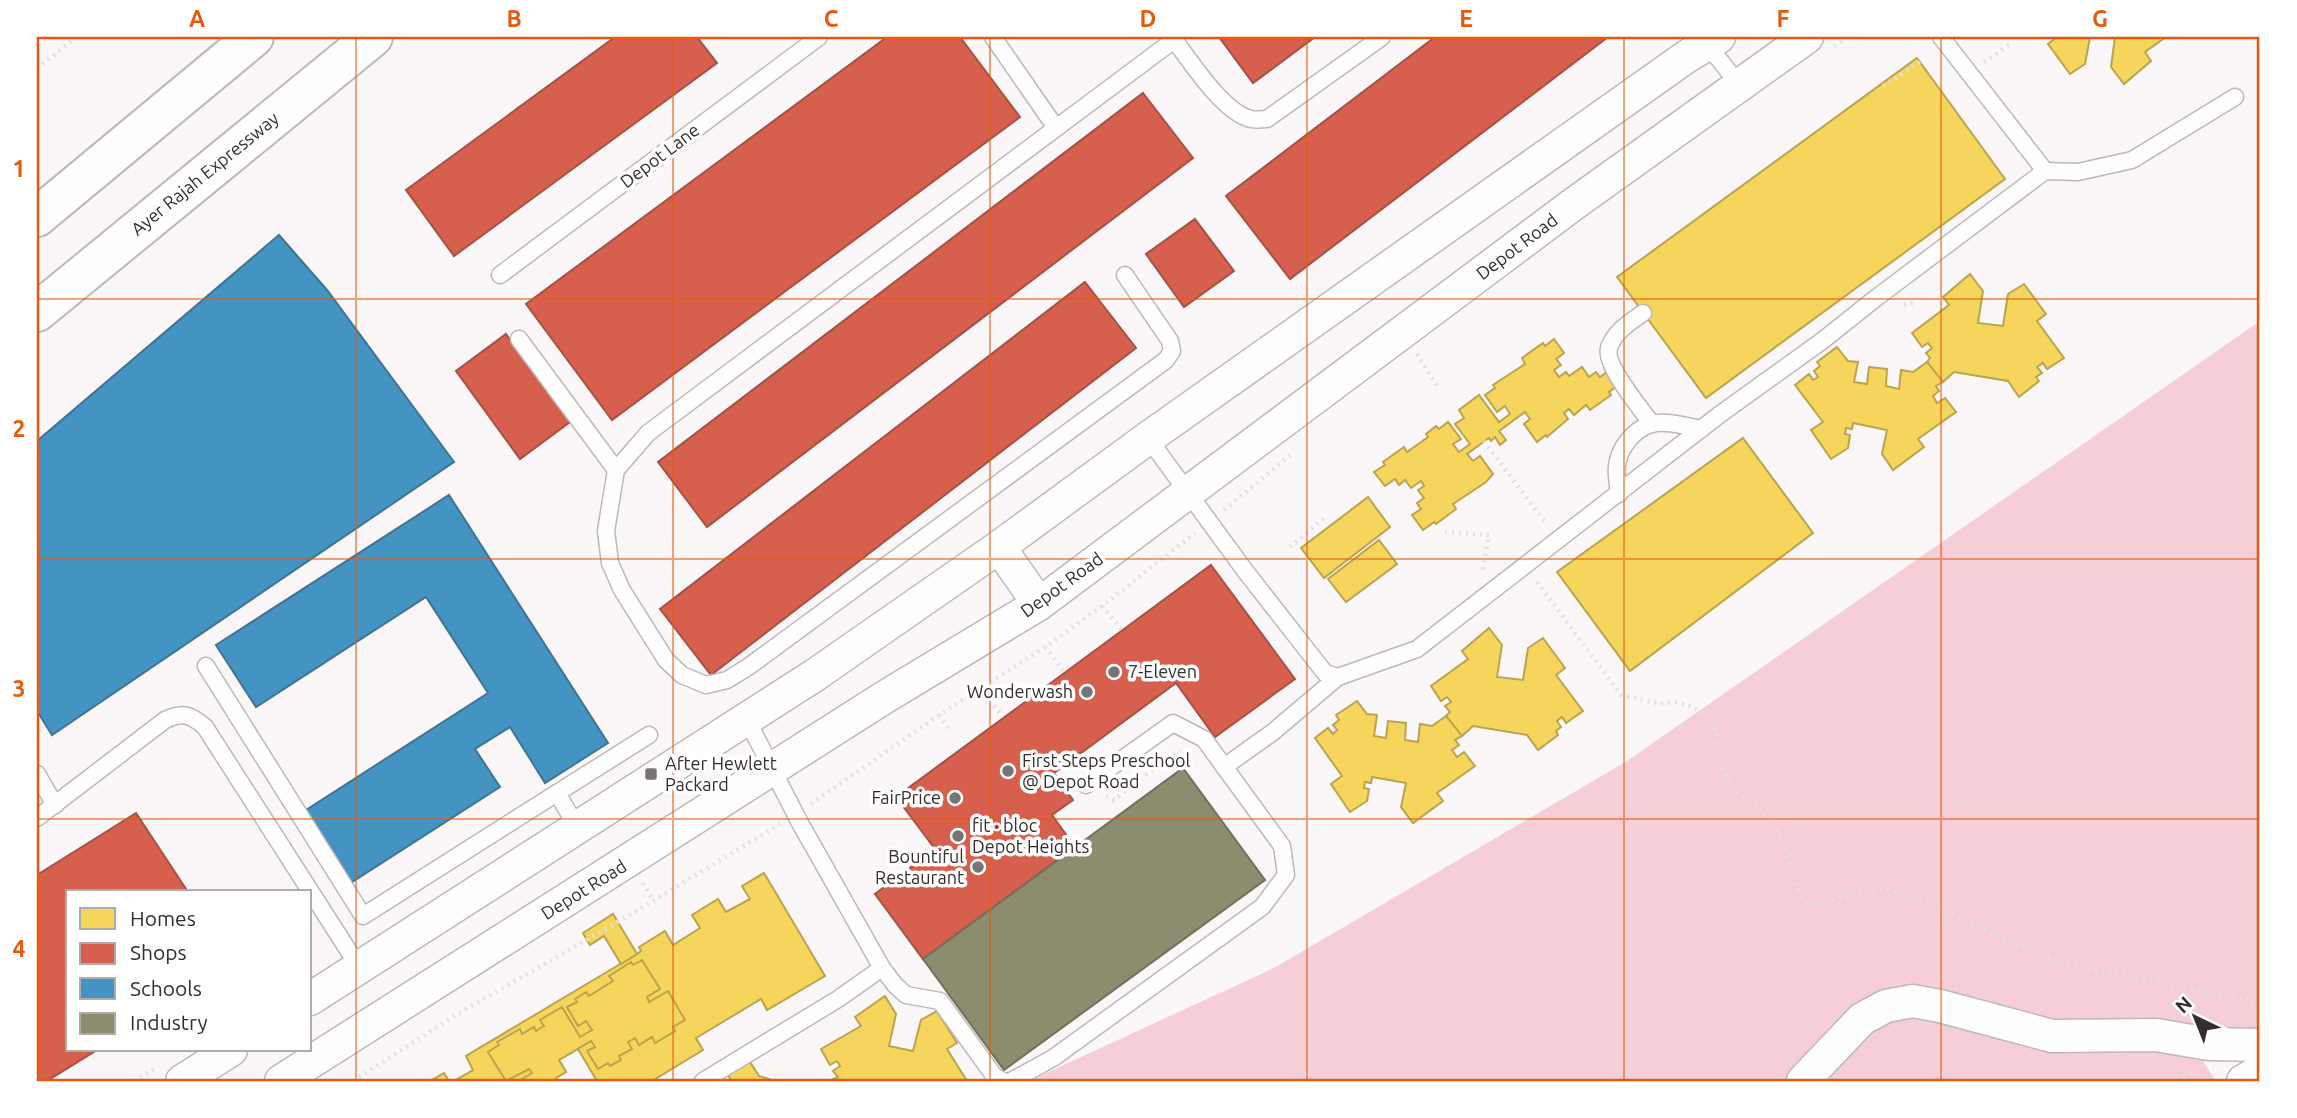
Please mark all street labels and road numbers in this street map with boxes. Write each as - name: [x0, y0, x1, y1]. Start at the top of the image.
- street label: Ayer Rajah Expressway: [127, 107, 282, 239]
- street label: Depot Lane: [616, 119, 703, 191]
- street label: Depot Road: [1472, 209, 1561, 283]
- street label: Depot Road: [1017, 548, 1106, 621]
- street label: Depot Road: [537, 855, 630, 923]

